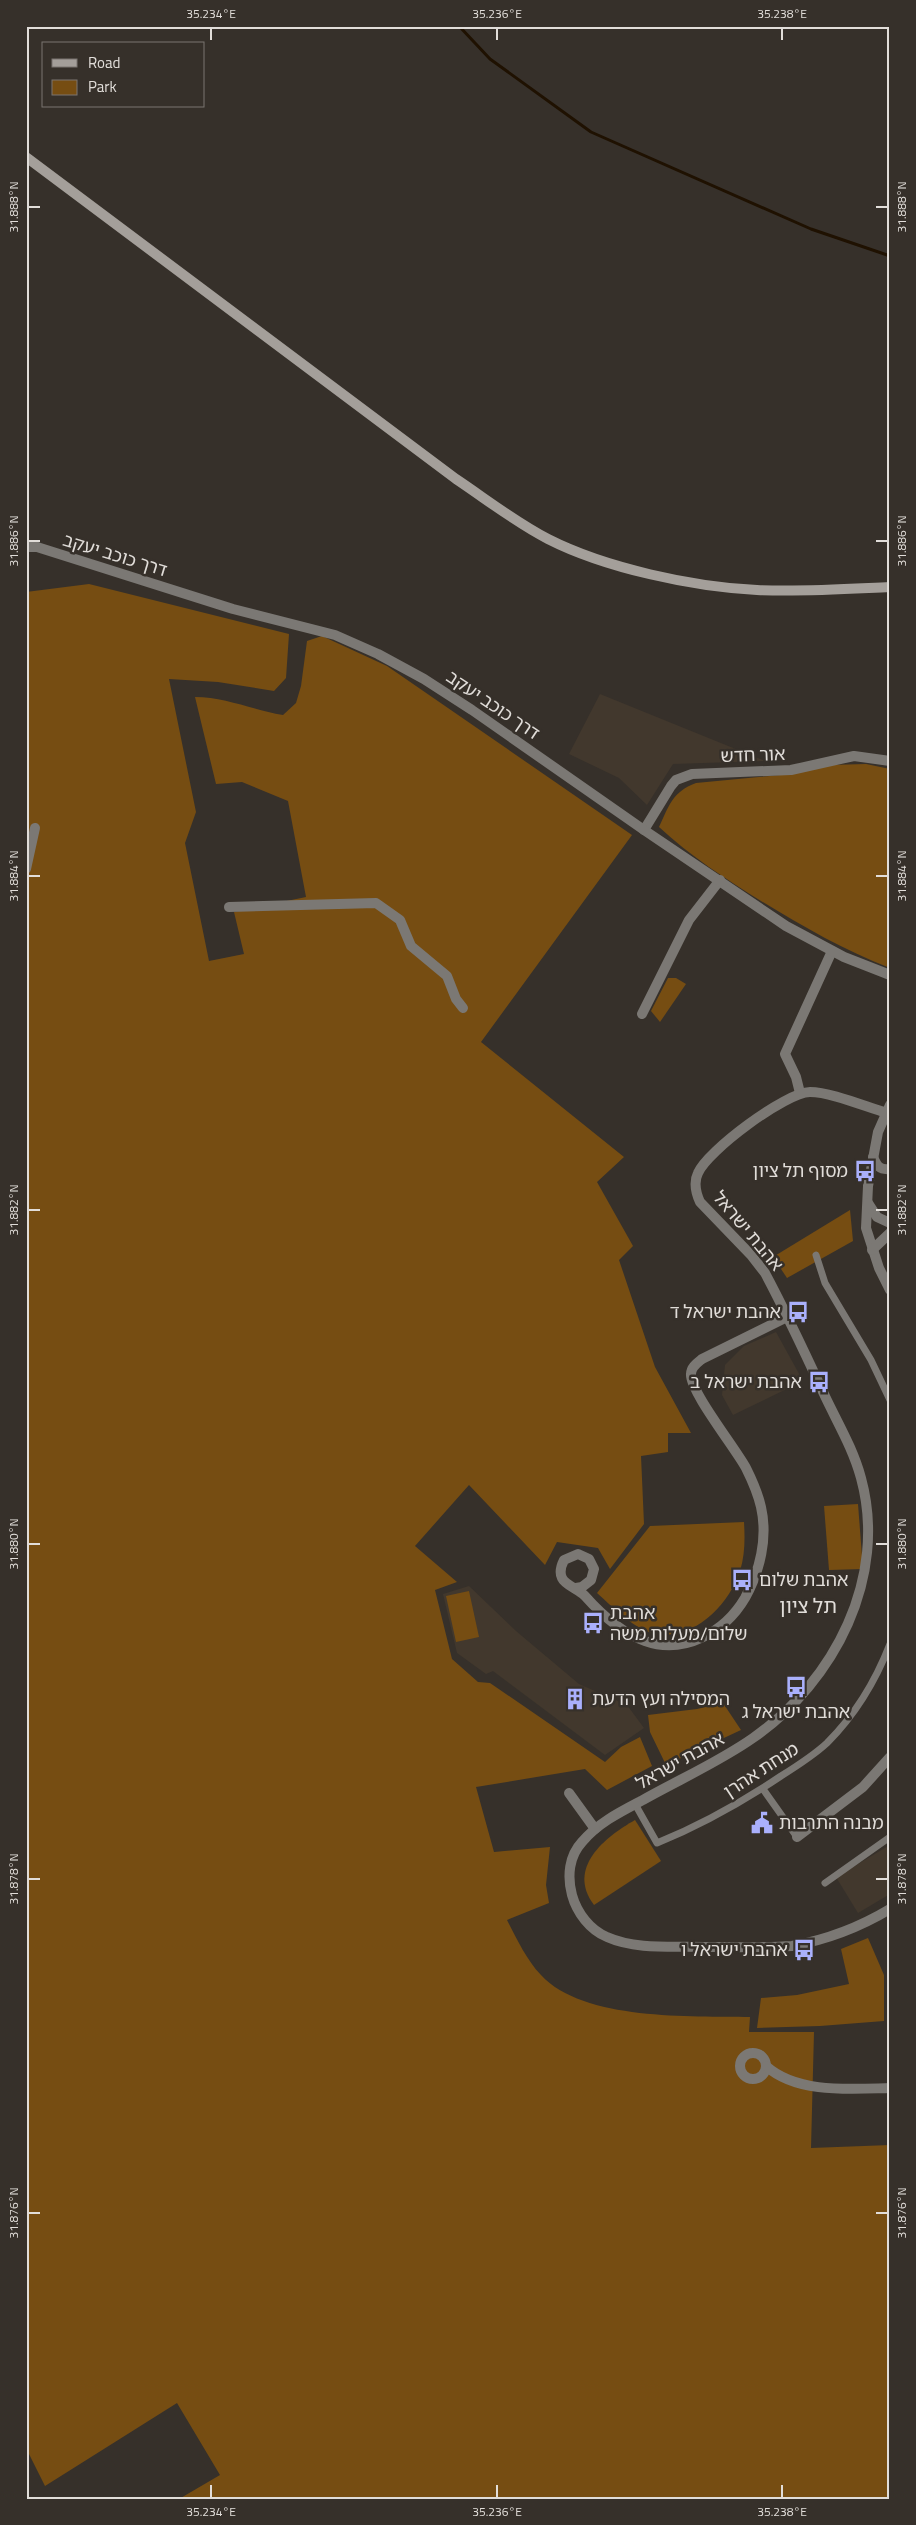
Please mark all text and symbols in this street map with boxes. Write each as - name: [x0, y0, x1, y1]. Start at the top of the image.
- text: 35.234°E: [186, 4, 236, 23]
- text: 35.236°E: [472, 4, 522, 23]
- text: 35.238°E: [757, 4, 807, 23]
- legend: [42, 42, 205, 108]
- text: Road: [88, 51, 120, 74]
- text: Park: [88, 75, 117, 98]
- text: 31.888°N: [4, 181, 23, 233]
- text: 31.888°N: [892, 181, 911, 233]
- text: 31.886°N: [4, 515, 23, 567]
- text: 31.886°N: [892, 515, 911, 567]
- street label: דרך כוכב יעקב: [60, 526, 171, 583]
- street label: דרך כוכב יעקב: [441, 663, 546, 746]
- street label: אור חדש: [720, 740, 786, 769]
- text: 31.884°N: [4, 850, 23, 902]
- text: 31.884°N: [892, 850, 911, 902]
- place label: מסוף תל ציון: [752, 1157, 848, 1184]
- bus stop icon: מסוף תל ציון: [852, 1158, 878, 1184]
- text: 31.882°N: [4, 1184, 23, 1236]
- text: 31.882°N: [892, 1184, 911, 1236]
- street label: אהבת ישראל: [707, 1185, 790, 1277]
- place label: אהבת ישראל ד: [670, 1298, 781, 1325]
- bus stop icon: אהבת ישראל ד: [785, 1299, 811, 1325]
- place label: אהבת ישראל ב: [690, 1368, 802, 1395]
- bus stop icon: אהבת ישראל ב: [806, 1369, 832, 1395]
- text: 31.880°N: [4, 1518, 23, 1570]
- text: 31.880°N: [892, 1518, 911, 1570]
- place label: אהבת שלום: [759, 1566, 848, 1593]
- bus stop icon: אהבת שלום: [729, 1567, 755, 1593]
- district label: תל ציון: [779, 1590, 837, 1621]
- place label: אהבת שלום/מעלות משה: [610, 1599, 747, 1647]
- bus stop icon: אהבת שלום/מעלות משה: [580, 1610, 606, 1636]
- bus stop icon: אהבת ישראל ג: [783, 1674, 809, 1700]
- place label: המסילה ועץ הדעת: [592, 1685, 730, 1712]
- building icon: המסילה ועץ הדעת: [562, 1686, 588, 1712]
- place label: אהבת ישראל ג: [742, 1698, 850, 1725]
- street label: אהבת ישראל: [631, 1725, 729, 1796]
- street label: מנחת אהרן: [718, 1735, 804, 1804]
- place label: מבנה התרבות: [779, 1809, 884, 1836]
- public building icon: מבנה התרבות: [749, 1810, 775, 1836]
- text: 31.878°N: [4, 1853, 23, 1905]
- text: 31.878°N: [892, 1853, 911, 1905]
- place label: אהבת ישראל ו: [681, 1936, 788, 1963]
- bus stop icon: אהבת ישראל ו: [791, 1937, 817, 1963]
- text: 31.876°N: [4, 2187, 23, 2239]
- text: 31.876°N: [892, 2187, 911, 2239]
- text: 35.234°E: [186, 2502, 236, 2521]
- text: 35.236°E: [472, 2502, 522, 2521]
- text: 35.238°E: [757, 2502, 807, 2521]

